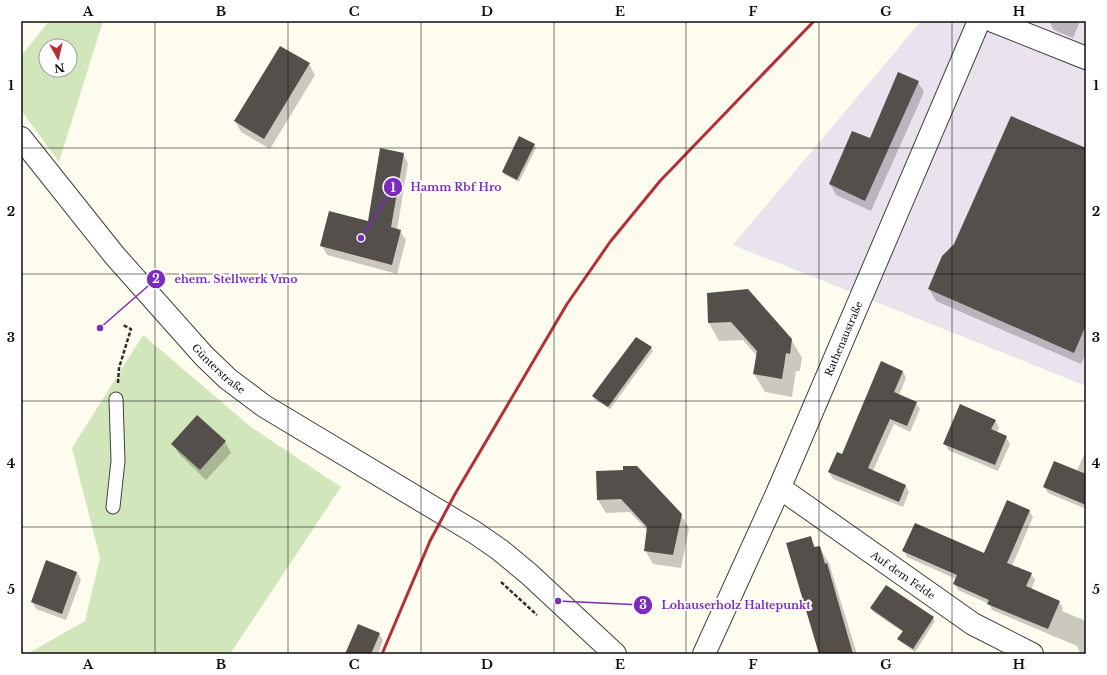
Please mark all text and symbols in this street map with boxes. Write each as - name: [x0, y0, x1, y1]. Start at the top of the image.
- text: A: [82, 3, 94, 20]
- text: B: [216, 3, 226, 20]
- text: C: [349, 3, 360, 20]
- text: D: [481, 3, 493, 20]
- text: E: [615, 3, 625, 20]
- text: F: [749, 3, 758, 20]
- text: G: [880, 3, 892, 20]
- text: H: [1013, 3, 1025, 20]
- north arrow: [38, 38, 78, 78]
- text: N: [53, 60, 65, 76]
- text: 1: [8, 77, 14, 94]
- text: 1: [1093, 77, 1099, 94]
- callout: Hamm Rbf Hro: [383, 176, 510, 199]
- text: 1: [390, 180, 396, 195]
- text: Hamm Rbf Hro: [410, 180, 502, 194]
- text: 2: [7, 203, 15, 220]
- text: 2: [1092, 203, 1100, 220]
- callout: ehem. Stellwerk Vmo: [146, 267, 305, 290]
- text: 2: [152, 271, 160, 286]
- text: ehem. Stellwerk Vmo: [175, 272, 297, 286]
- street label: Rathenaustraße: [822, 299, 866, 378]
- text: 3: [7, 329, 15, 346]
- text: 3: [1092, 329, 1100, 346]
- street label: Günterstraße: [189, 341, 248, 397]
- text: 4: [7, 455, 16, 472]
- text: 4: [1092, 455, 1101, 472]
- street label: Auf dem Felde: [868, 548, 938, 602]
- text: 5: [7, 581, 15, 598]
- text: 5: [1092, 581, 1100, 598]
- callout: Lohauserholz Haltepunkt: [633, 594, 818, 617]
- text: 3: [639, 597, 647, 612]
- text: Lohauserholz Haltepunkt: [662, 598, 811, 612]
- text: A: [82, 656, 94, 673]
- text: B: [216, 656, 226, 673]
- text: C: [349, 656, 360, 673]
- text: D: [481, 656, 493, 673]
- text: E: [615, 656, 625, 673]
- text: F: [749, 656, 758, 673]
- text: G: [880, 656, 892, 673]
- text: H: [1013, 656, 1025, 673]

